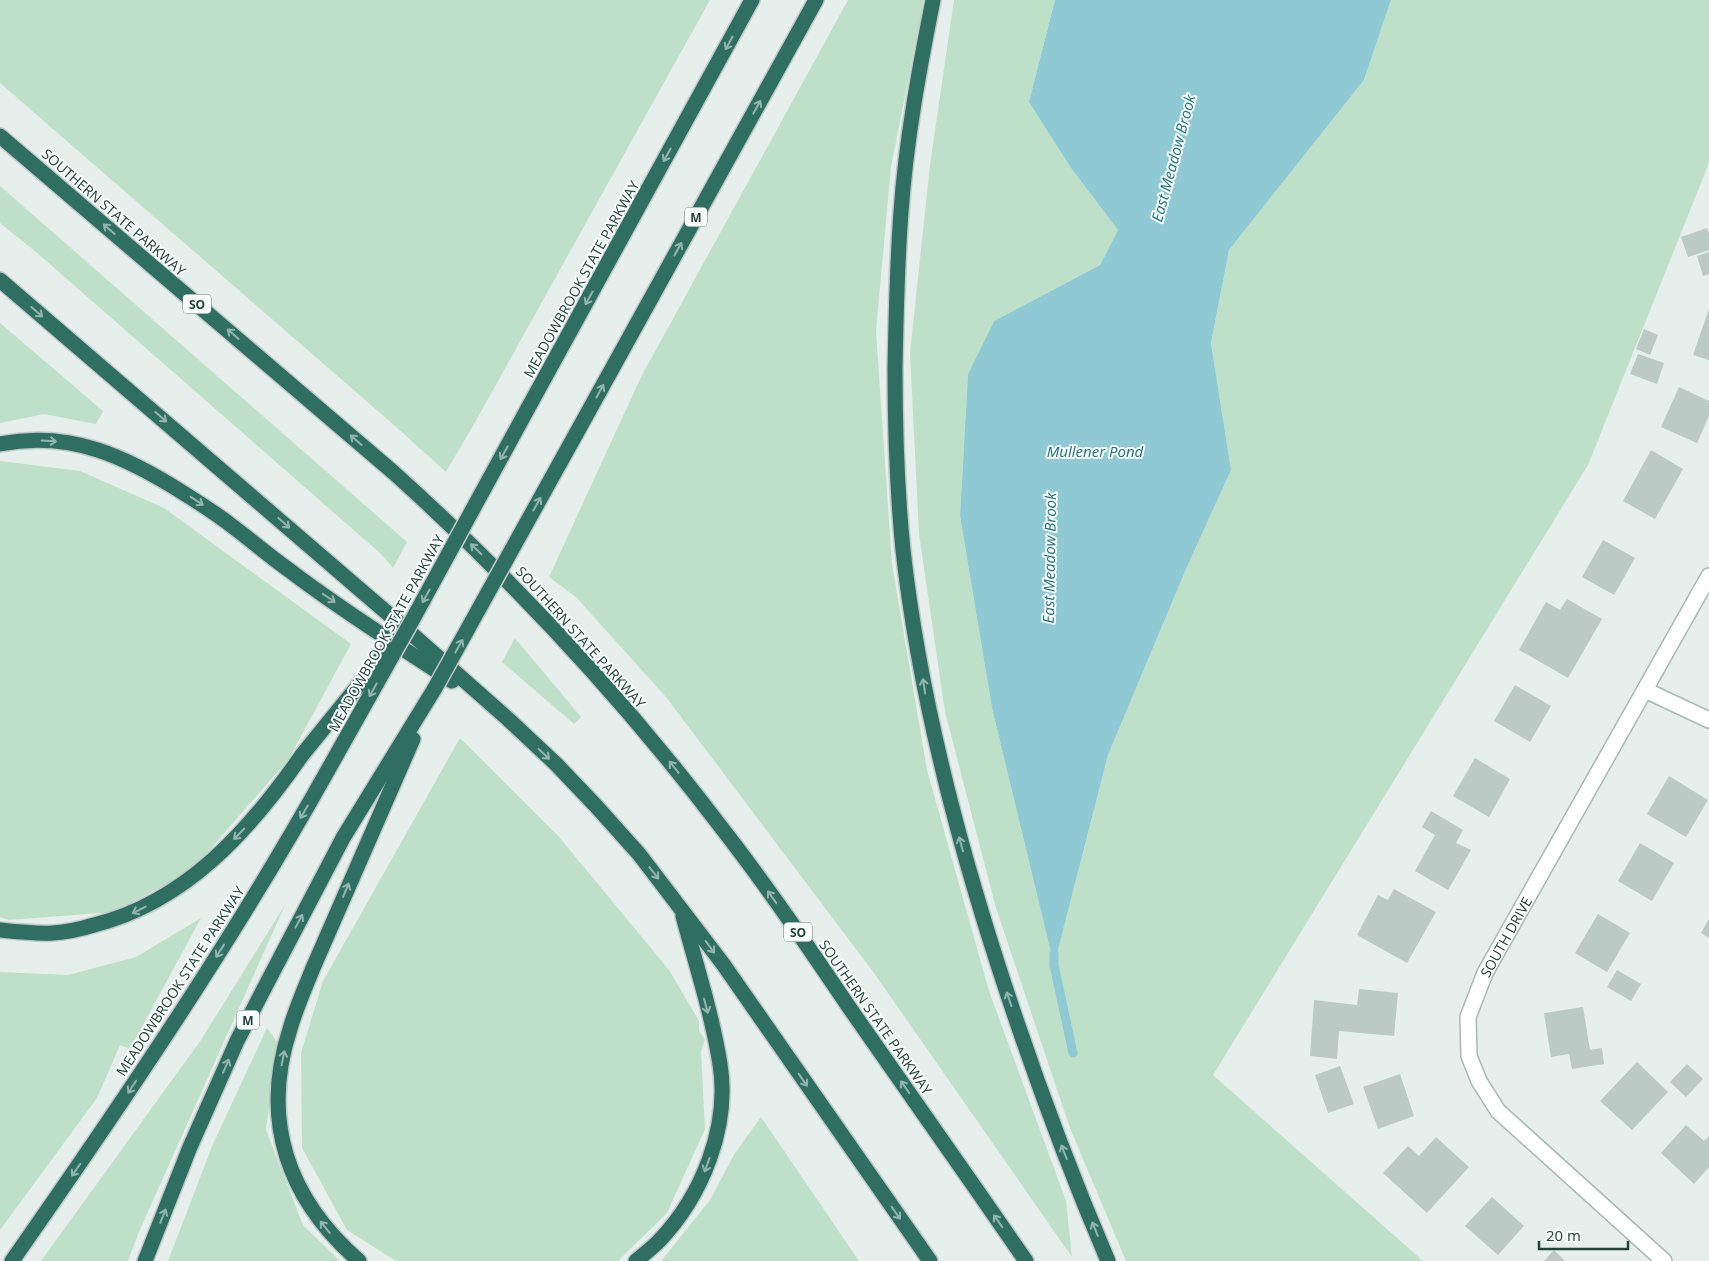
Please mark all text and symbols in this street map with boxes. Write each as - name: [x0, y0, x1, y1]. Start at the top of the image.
- one-way arrow: [723, 35, 733, 49]
- water label: East Meadow Brook: [1146, 92, 1200, 224]
- one-way arrow: [752, 99, 762, 114]
- street label: SOUTHERN STATE PARKWAY: [38, 144, 190, 280]
- one-way arrow: [662, 148, 672, 163]
- street label: MEADOWBROOK STATE PARKWAY: [519, 177, 643, 381]
- road number: M: [685, 208, 707, 226]
- one-way arrow: [103, 224, 116, 235]
- one-way arrow: [673, 241, 683, 256]
- one-way arrow: [583, 290, 593, 304]
- road number: SO: [183, 294, 211, 314]
- one-way arrow: [30, 306, 43, 317]
- one-way arrow: [226, 329, 239, 340]
- one-way arrow: [595, 384, 605, 399]
- one-way arrow: [154, 411, 167, 423]
- one-way arrow: [350, 435, 363, 446]
- one-way arrow: [40, 437, 56, 446]
- water label: Mullener Pond: [1047, 441, 1144, 461]
- one-way arrow: [498, 445, 508, 459]
- water label: East Meadow Brook: [1038, 492, 1060, 624]
- one-way arrow: [190, 496, 204, 507]
- one-way arrow: [533, 497, 543, 511]
- one-way arrow: [277, 517, 290, 528]
- street label: MEADOWBROOK STATE PARKWAY: [324, 531, 448, 735]
- one-way arrow: [470, 542, 482, 555]
- street label: SOUTHERN STATE PARKWAY: [512, 562, 650, 712]
- one-way arrow: [421, 588, 431, 603]
- one-way arrow: [322, 593, 336, 603]
- one-way arrow: [454, 639, 464, 653]
- one-way arrow: [919, 678, 929, 694]
- one-way arrow: [368, 682, 378, 696]
- one-way arrow: [538, 748, 551, 760]
- one-way arrow: [668, 761, 679, 774]
- one-way arrow: [299, 805, 309, 819]
- one-way arrow: [233, 828, 245, 840]
- one-way arrow: [955, 836, 965, 852]
- one-way arrow: [649, 866, 659, 880]
- street label: MEADOWBROOK STATE PARKWAY: [112, 883, 248, 1079]
- one-way arrow: [342, 883, 352, 898]
- one-way arrow: [767, 890, 778, 904]
- street label: SOUTH DRIVE: [1475, 893, 1536, 980]
- one-way arrow: [132, 906, 147, 915]
- one-way arrow: [294, 913, 304, 928]
- road number: SO: [784, 922, 812, 942]
- street label: SOUTHERN STATE PARKWAY: [815, 936, 937, 1098]
- one-way arrow: [705, 940, 715, 954]
- one-way arrow: [215, 944, 225, 958]
- one-way arrow: [1004, 992, 1013, 1007]
- one-way arrow: [702, 997, 712, 1013]
- road number: M: [237, 1010, 259, 1030]
- one-way arrow: [279, 1051, 289, 1067]
- one-way arrow: [222, 1059, 232, 1074]
- one-way arrow: [798, 1073, 808, 1087]
- one-way arrow: [127, 1080, 137, 1094]
- one-way arrow: [900, 1081, 910, 1095]
- one-way arrow: [1059, 1145, 1068, 1160]
- one-way arrow: [702, 1156, 711, 1172]
- one-way arrow: [70, 1163, 81, 1177]
- one-way arrow: [891, 1206, 901, 1220]
- one-way arrow: [159, 1209, 168, 1224]
- one-way arrow: [993, 1214, 1003, 1228]
- scale bar: [1539, 1218, 1628, 1250]
- one-way arrow: [320, 1220, 331, 1233]
- one-way arrow: [1090, 1222, 1099, 1237]
- text: 20 m: [1546, 1225, 1581, 1245]

